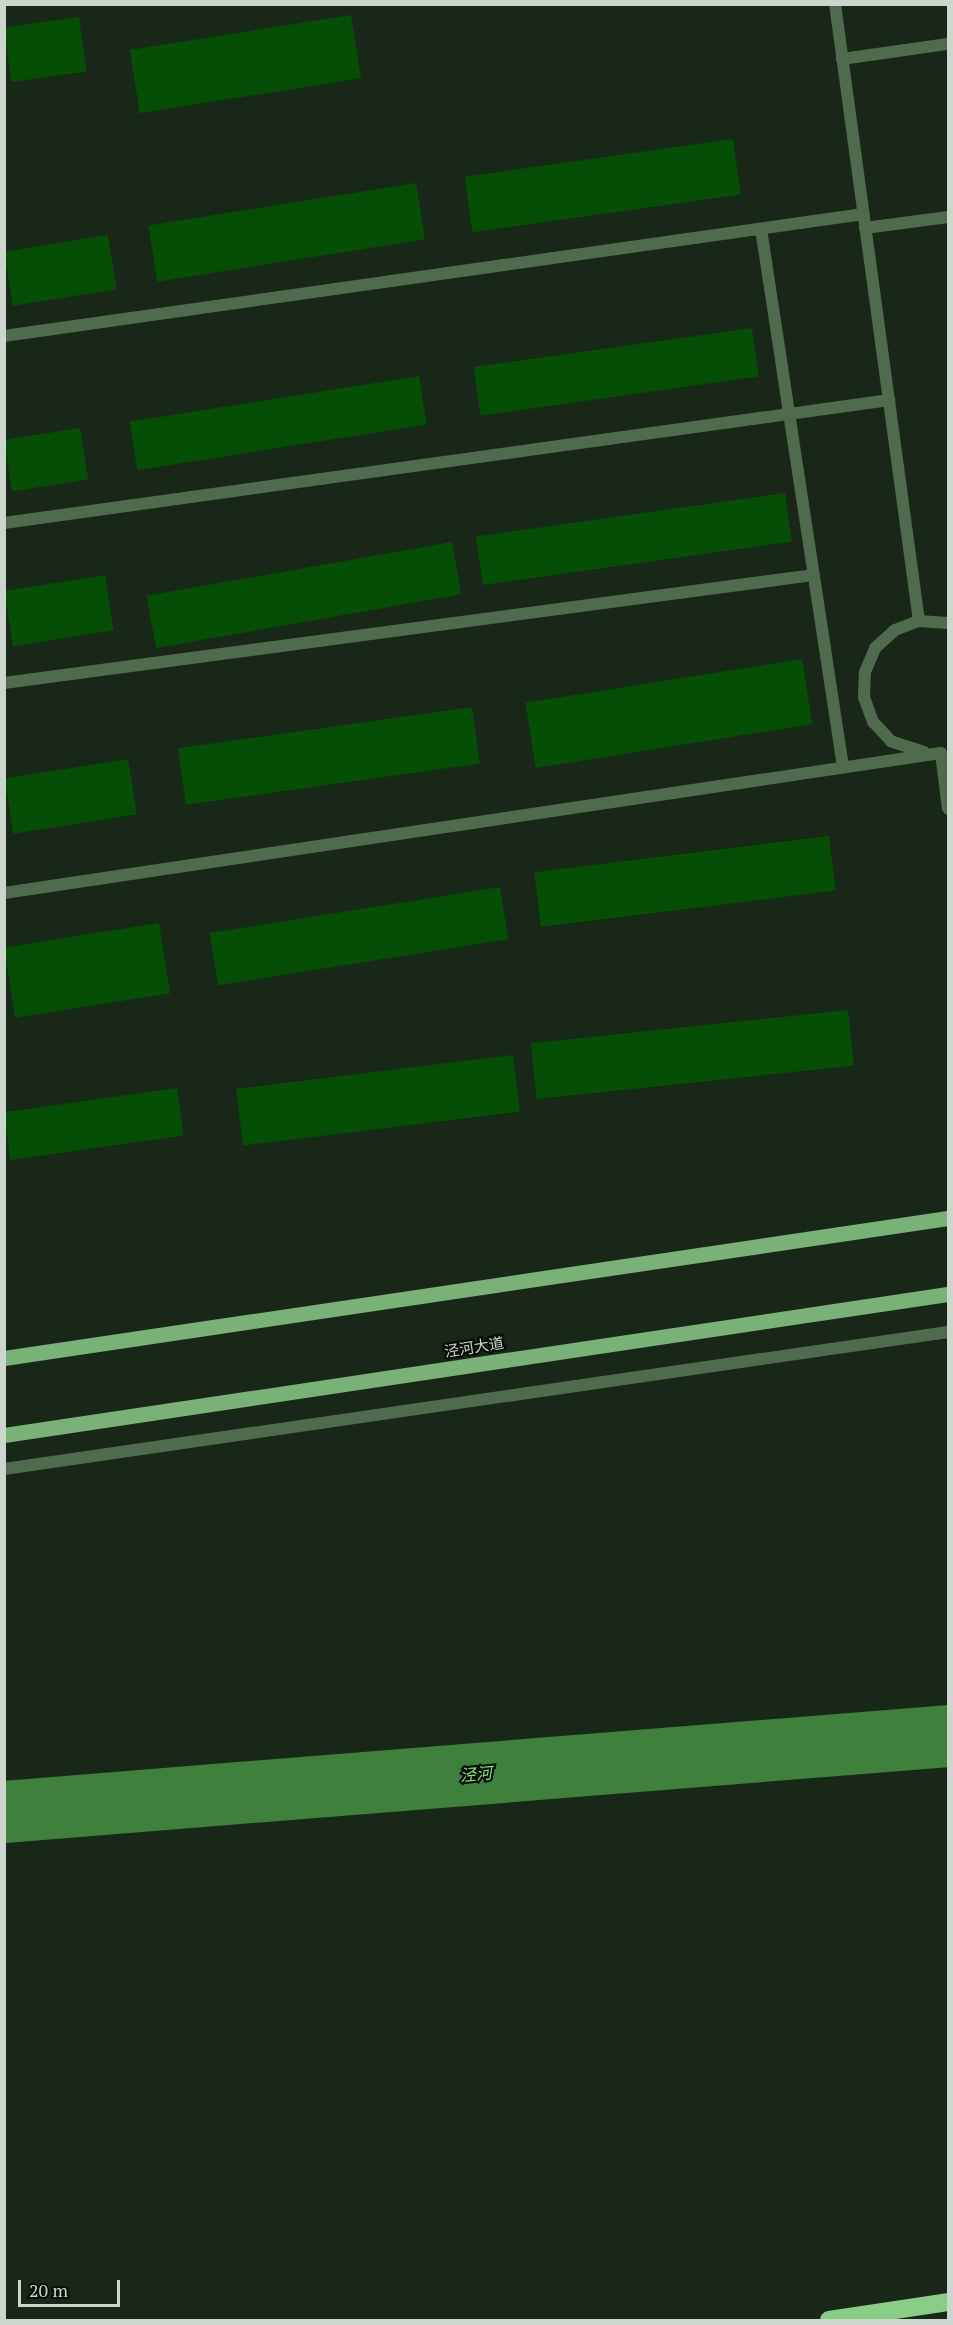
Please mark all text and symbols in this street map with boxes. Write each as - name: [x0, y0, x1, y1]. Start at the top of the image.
- street label: 泾河大道: [443, 1333, 505, 1361]
- water label: 泾河: [459, 1763, 493, 1785]
- scale bar: [21, 2268, 123, 2306]
- text: 20 m: [29, 2278, 68, 2302]

